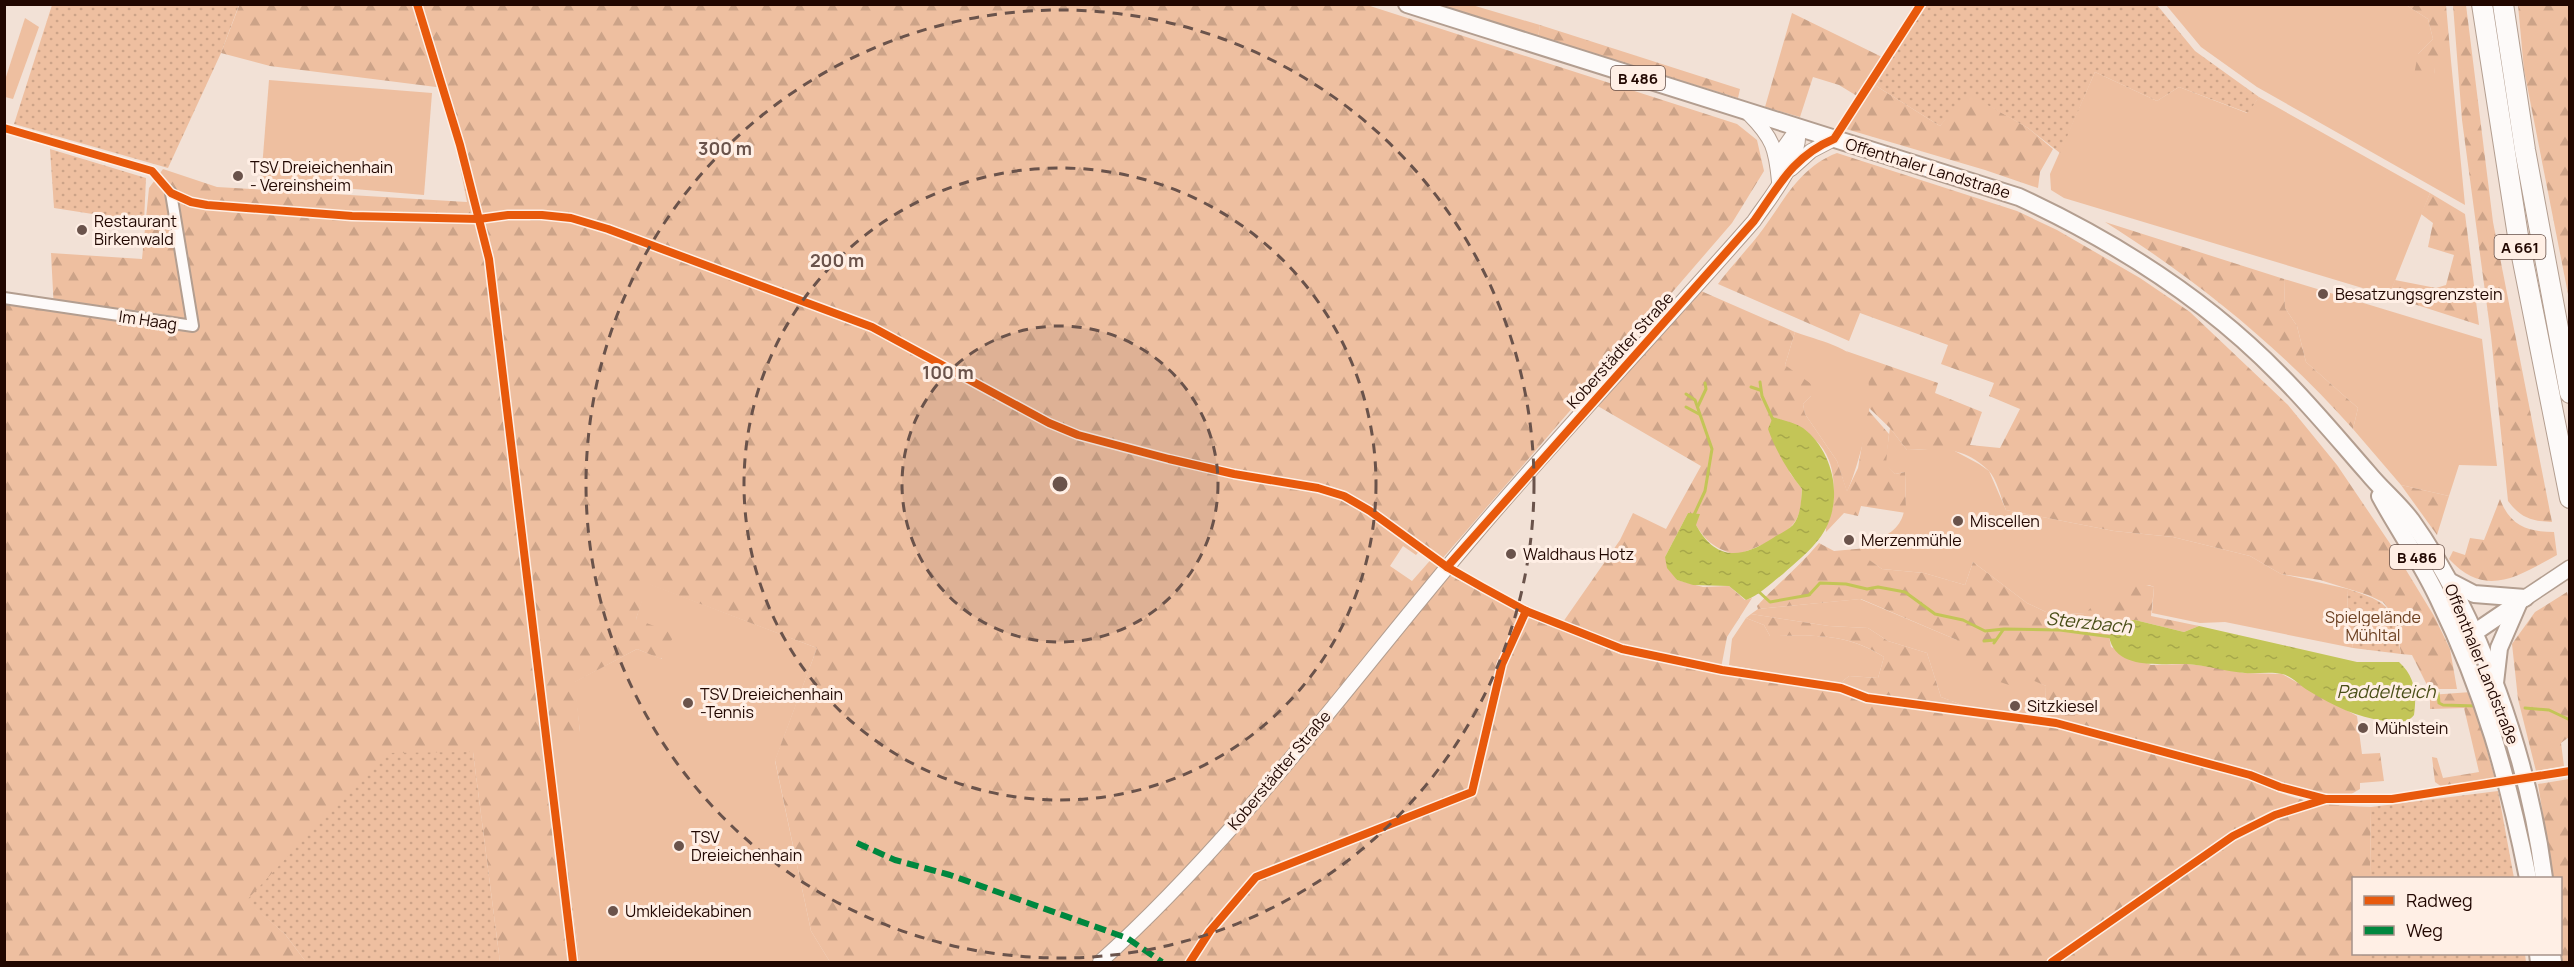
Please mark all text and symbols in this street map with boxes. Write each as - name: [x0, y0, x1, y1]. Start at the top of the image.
- road number: B 486: [1611, 66, 1665, 90]
- street label: Offenthaler Landstraße: [1843, 132, 2013, 204]
- text: 300 m: [698, 136, 752, 160]
- place label: TSV Dreieichenhain - Vereinsheim: [250, 156, 393, 196]
- marker: TSV Dreieichenhain - Vereinsheim: [231, 169, 245, 183]
- place label: Restaurant Birkenwald: [94, 210, 177, 250]
- marker: Restaurant Birkenwald: [75, 223, 89, 237]
- road number: A 661: [2494, 235, 2546, 259]
- text: 200 m: [810, 248, 864, 272]
- place label: Besatzungsgrenzstein: [2335, 283, 2502, 305]
- street label: Koberstädter Straße: [1562, 287, 1678, 413]
- marker: Besatzungsgrenzstein: [2316, 287, 2330, 301]
- street label: Im Haag: [117, 305, 179, 335]
- text: 100 m: [922, 360, 974, 384]
- centre of rings: [1050, 474, 1070, 494]
- place label: Miscellen: [1970, 510, 2040, 532]
- marker: Miscellen: [1951, 514, 1965, 528]
- place label: Merzenmühle: [1861, 529, 1962, 551]
- marker: Merzenmühle: [1842, 533, 1856, 547]
- place label: Waldhaus Hotz: [1523, 543, 1634, 565]
- road number: B 486: [2390, 545, 2444, 569]
- marker: Waldhaus Hotz: [1504, 547, 1518, 561]
- street label: Offenthaler Landstraße: [2440, 580, 2524, 748]
- water label: Sterzbach: [2045, 606, 2134, 639]
- park label: Spielgelände Mühltal: [2325, 606, 2421, 646]
- water label: Paddelteich: [2337, 679, 2437, 703]
- place label: TSV Dreieichenhain -Tennis: [700, 683, 843, 723]
- place label: Sitzkiesel: [2027, 695, 2098, 717]
- marker: TSV Dreieichenhain -Tennis: [681, 696, 695, 710]
- marker: Sitzkiesel: [2008, 699, 2022, 713]
- street label: Koberstädter Straße: [1222, 706, 1336, 834]
- place label: Mühlstein: [2375, 717, 2448, 739]
- marker: Mühlstein: [2356, 721, 2370, 735]
- place label: TSV Dreieichenhain: [691, 826, 802, 866]
- marker: TSV Dreieichenhain: [672, 839, 686, 853]
- legend: [2352, 877, 2562, 955]
- text: Radweg: [2406, 888, 2473, 912]
- place label: Umkleidekabinen: [625, 900, 752, 922]
- marker: Umkleidekabinen: [606, 904, 620, 918]
- text: Weg: [2406, 918, 2443, 942]

